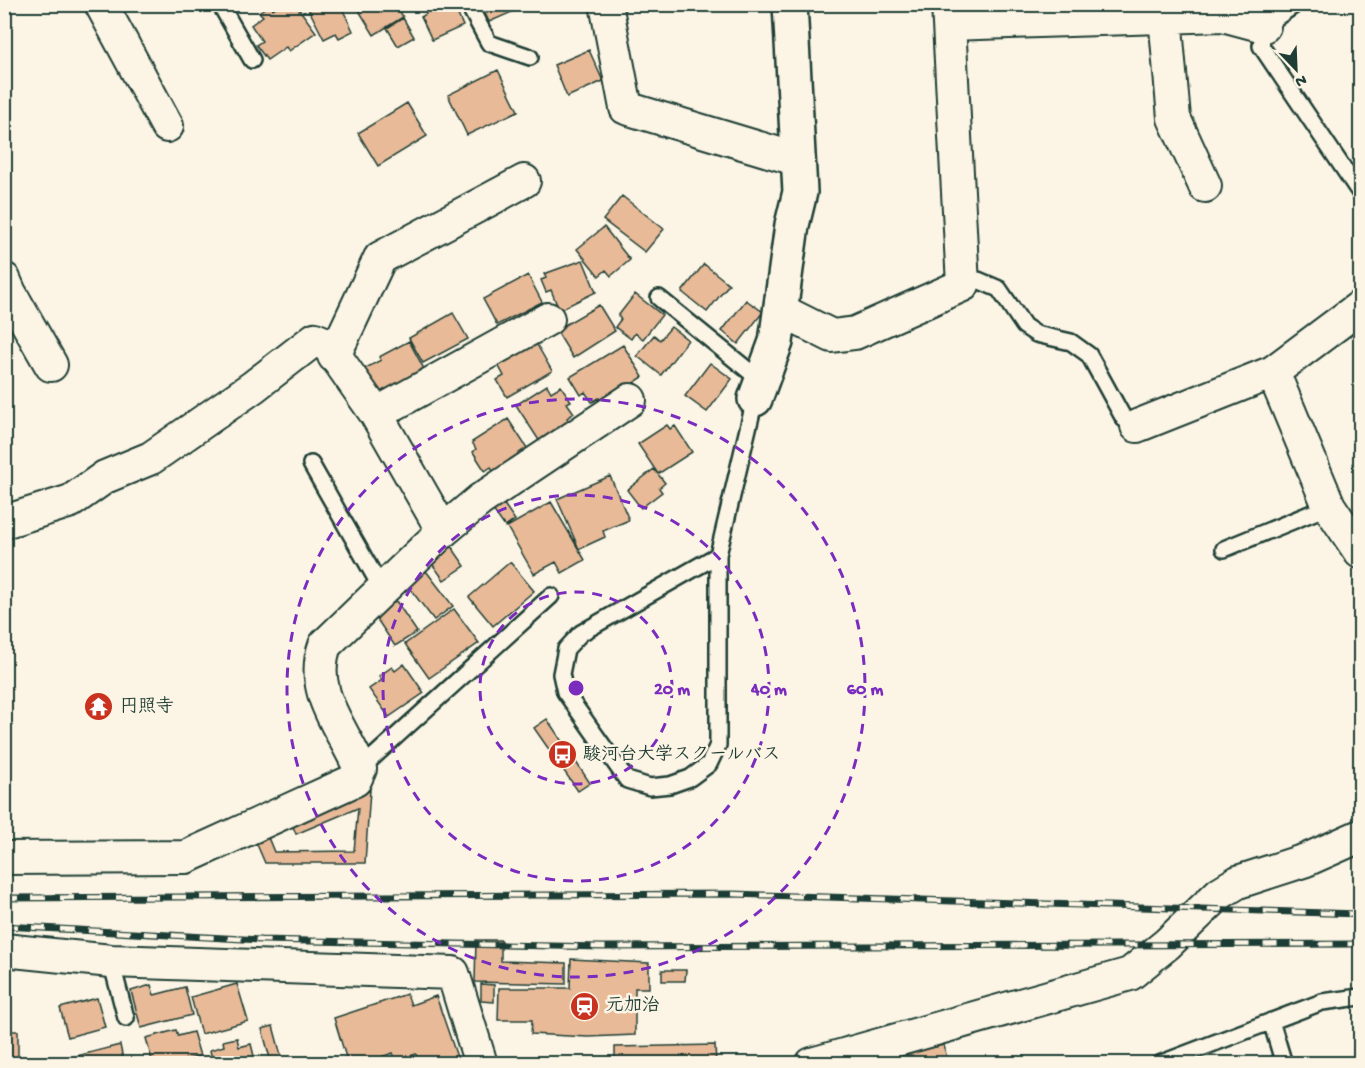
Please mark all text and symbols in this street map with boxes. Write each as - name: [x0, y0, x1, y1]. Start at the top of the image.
- north arrow: [1266, 39, 1326, 99]
- text: N: [1291, 69, 1309, 91]
- centre of rings: [566, 678, 586, 698]
- text: 20 m: [654, 680, 690, 701]
- text: 40 m: [750, 680, 787, 701]
- text: 60 m: [847, 680, 883, 701]
- temple icon: 円照寺: [83, 691, 115, 723]
- place label: 円照寺: [120, 696, 174, 718]
- bus stop icon: 駿河台大学スクールバス: [546, 739, 578, 771]
- place label: 駿河台大学スクールバス: [583, 744, 780, 766]
- station icon: 元加治: [569, 990, 601, 1022]
- place label: 元加治: [606, 995, 660, 1017]

